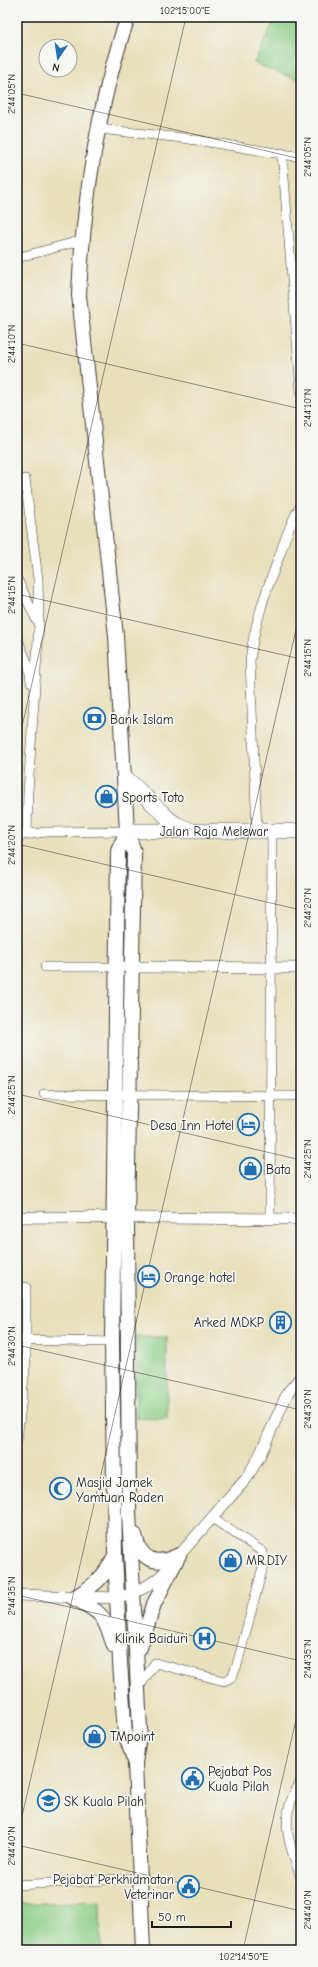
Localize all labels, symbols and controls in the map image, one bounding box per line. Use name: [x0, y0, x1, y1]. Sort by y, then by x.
text: 102°15'00"E: [160, 5, 210, 17]
north arrow: [38, 38, 78, 78]
text: N: [51, 60, 61, 74]
text: 2°44'05"N: [6, 74, 18, 114]
text: 2°44'05"N: [302, 137, 314, 177]
text: 2°44'10"N: [6, 325, 18, 363]
text: 2°44'10"N: [302, 389, 314, 427]
text: 2°44'15"N: [6, 576, 18, 614]
text: 2°44'15"N: [302, 639, 314, 677]
bank icon: Bank Islam: [81, 706, 107, 732]
place label: Bank Islam: [110, 712, 173, 727]
shop icon: Sports Toto: [94, 784, 120, 810]
place label: Sports Toto: [122, 790, 184, 805]
street label: Jalan Raja Melewar: [160, 824, 269, 839]
text: 2°44'20"N: [6, 825, 18, 865]
text: 2°44'20"N: [302, 888, 314, 928]
text: 2°44'25"N: [6, 1075, 18, 1115]
hotel icon: Desa Inn Hotel: [236, 1112, 262, 1138]
place label: Desa Inn Hotel: [150, 1118, 234, 1133]
text: 2°44'25"N: [302, 1139, 314, 1179]
shop icon: Bata: [237, 1156, 263, 1182]
place label: Bata: [266, 1162, 291, 1177]
hotel icon: Orange hotel: [135, 1264, 161, 1290]
place label: Orange hotel: [164, 1270, 235, 1285]
building icon: Arked MDKP: [267, 1309, 293, 1335]
place label: Arked MDKP: [194, 1315, 264, 1330]
text: 2°44'30"N: [6, 1326, 18, 1366]
text: 2°44'30"N: [302, 1389, 314, 1429]
place label: Masjid Jamek Yamtuan Raden: [76, 1475, 164, 1505]
mosque icon: Masjid Jamek Yamtuan Raden: [47, 1476, 73, 1502]
shop icon: MR.DIY: [218, 1547, 244, 1573]
place label: MR.DIY: [246, 1553, 288, 1568]
text: 2°44'35"N: [6, 1576, 18, 1616]
hospital icon: Klinik Baiduri: [191, 1625, 217, 1651]
place label: Klinik Baiduri: [115, 1631, 188, 1646]
text: 2°44'35"N: [302, 1639, 314, 1679]
shop icon: TMpoint: [81, 1723, 107, 1749]
place label: TMpoint: [110, 1729, 156, 1744]
place label: Pejabat Pos Kuala Pilah: [208, 1764, 272, 1794]
public building icon: Pejabat Pos Kuala Pilah: [180, 1765, 206, 1791]
school or university icon: SK Kuala Pilah: [36, 1788, 62, 1814]
place label: SK Kuala Pilah: [64, 1794, 144, 1809]
text: 2°44'40"N: [6, 1826, 18, 1866]
place label: Pejabat Perkhidmatan Veterinar: [53, 1872, 175, 1902]
public building icon: Pejabat Perkhidmatan Veterinar: [176, 1873, 202, 1899]
text: 2°44'40"N: [302, 1890, 314, 1930]
scale bar: [152, 1903, 231, 1929]
text: 50 m: [158, 1910, 186, 1924]
text: 102°14'50"E: [220, 1951, 268, 1963]

